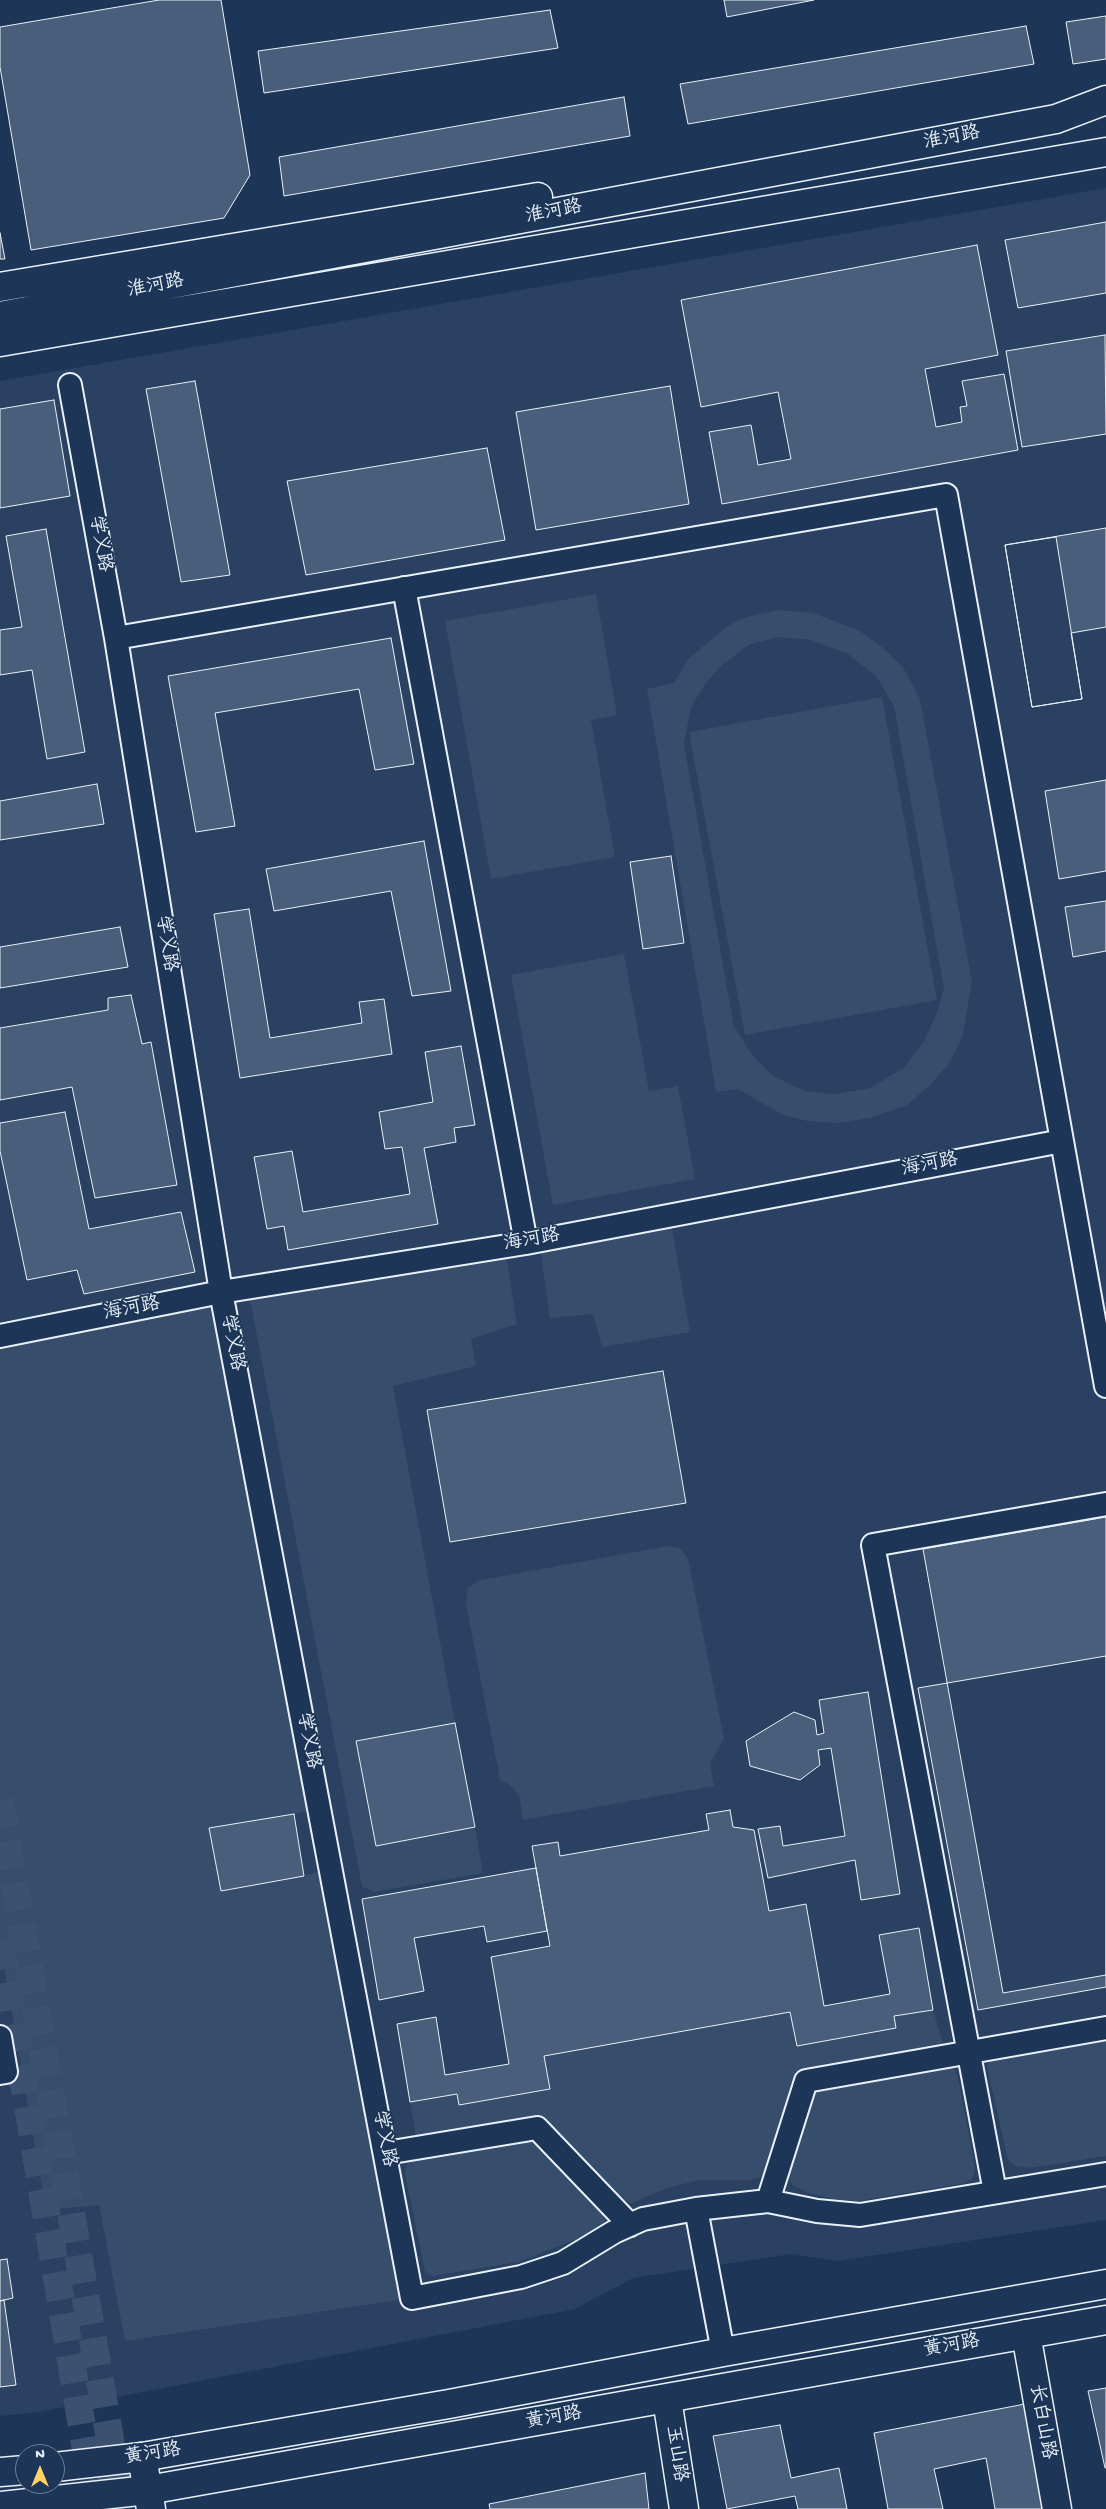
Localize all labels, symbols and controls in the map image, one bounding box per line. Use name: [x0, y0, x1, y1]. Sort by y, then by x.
street label: 淮河路: [922, 122, 982, 156]
street label: 淮河路: [524, 196, 584, 230]
street label: 淮河路: [126, 270, 186, 304]
street label: 学义路: [83, 514, 115, 574]
street label: 学义路: [149, 914, 181, 974]
street label: 海河路: [900, 1149, 960, 1183]
street label: 海河路: [502, 1225, 562, 1257]
street label: 海河路: [102, 1293, 162, 1327]
street label: 学义路: [214, 1313, 248, 1373]
street label: 学义路: [290, 1711, 324, 1771]
street label: 学义路: [366, 2109, 400, 2169]
street label: 黄河路: [922, 2331, 982, 2363]
street label: 长白山路: [1023, 2383, 1059, 2461]
street label: 黄河路: [524, 2403, 584, 2435]
street label: 玉山路: [659, 2424, 691, 2484]
street label: 黄河路: [123, 2439, 183, 2471]
north arrow: [15, 2444, 65, 2494]
text: N: [35, 2446, 45, 2463]

